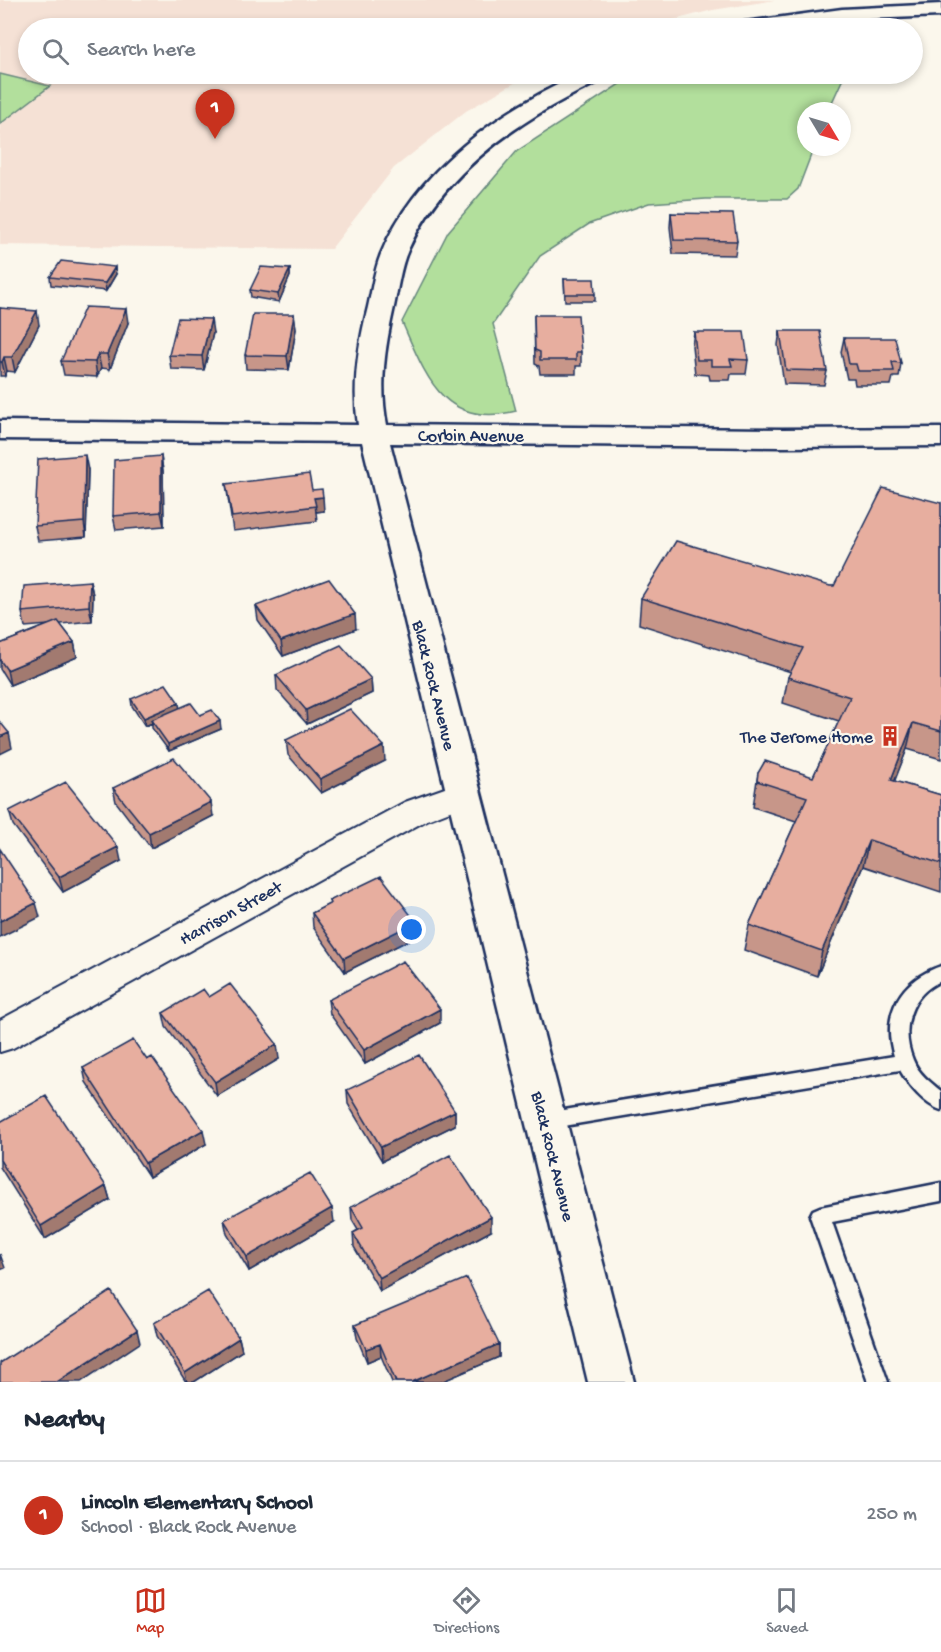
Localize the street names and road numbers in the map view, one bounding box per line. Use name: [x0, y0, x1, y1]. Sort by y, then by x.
street label: Corbin Avenue: [418, 427, 525, 448]
street label: Black Rock Avenue: [406, 618, 459, 753]
street label: Harrison Street: [176, 877, 287, 951]
street label: Black Rock Avenue: [525, 1089, 578, 1224]

